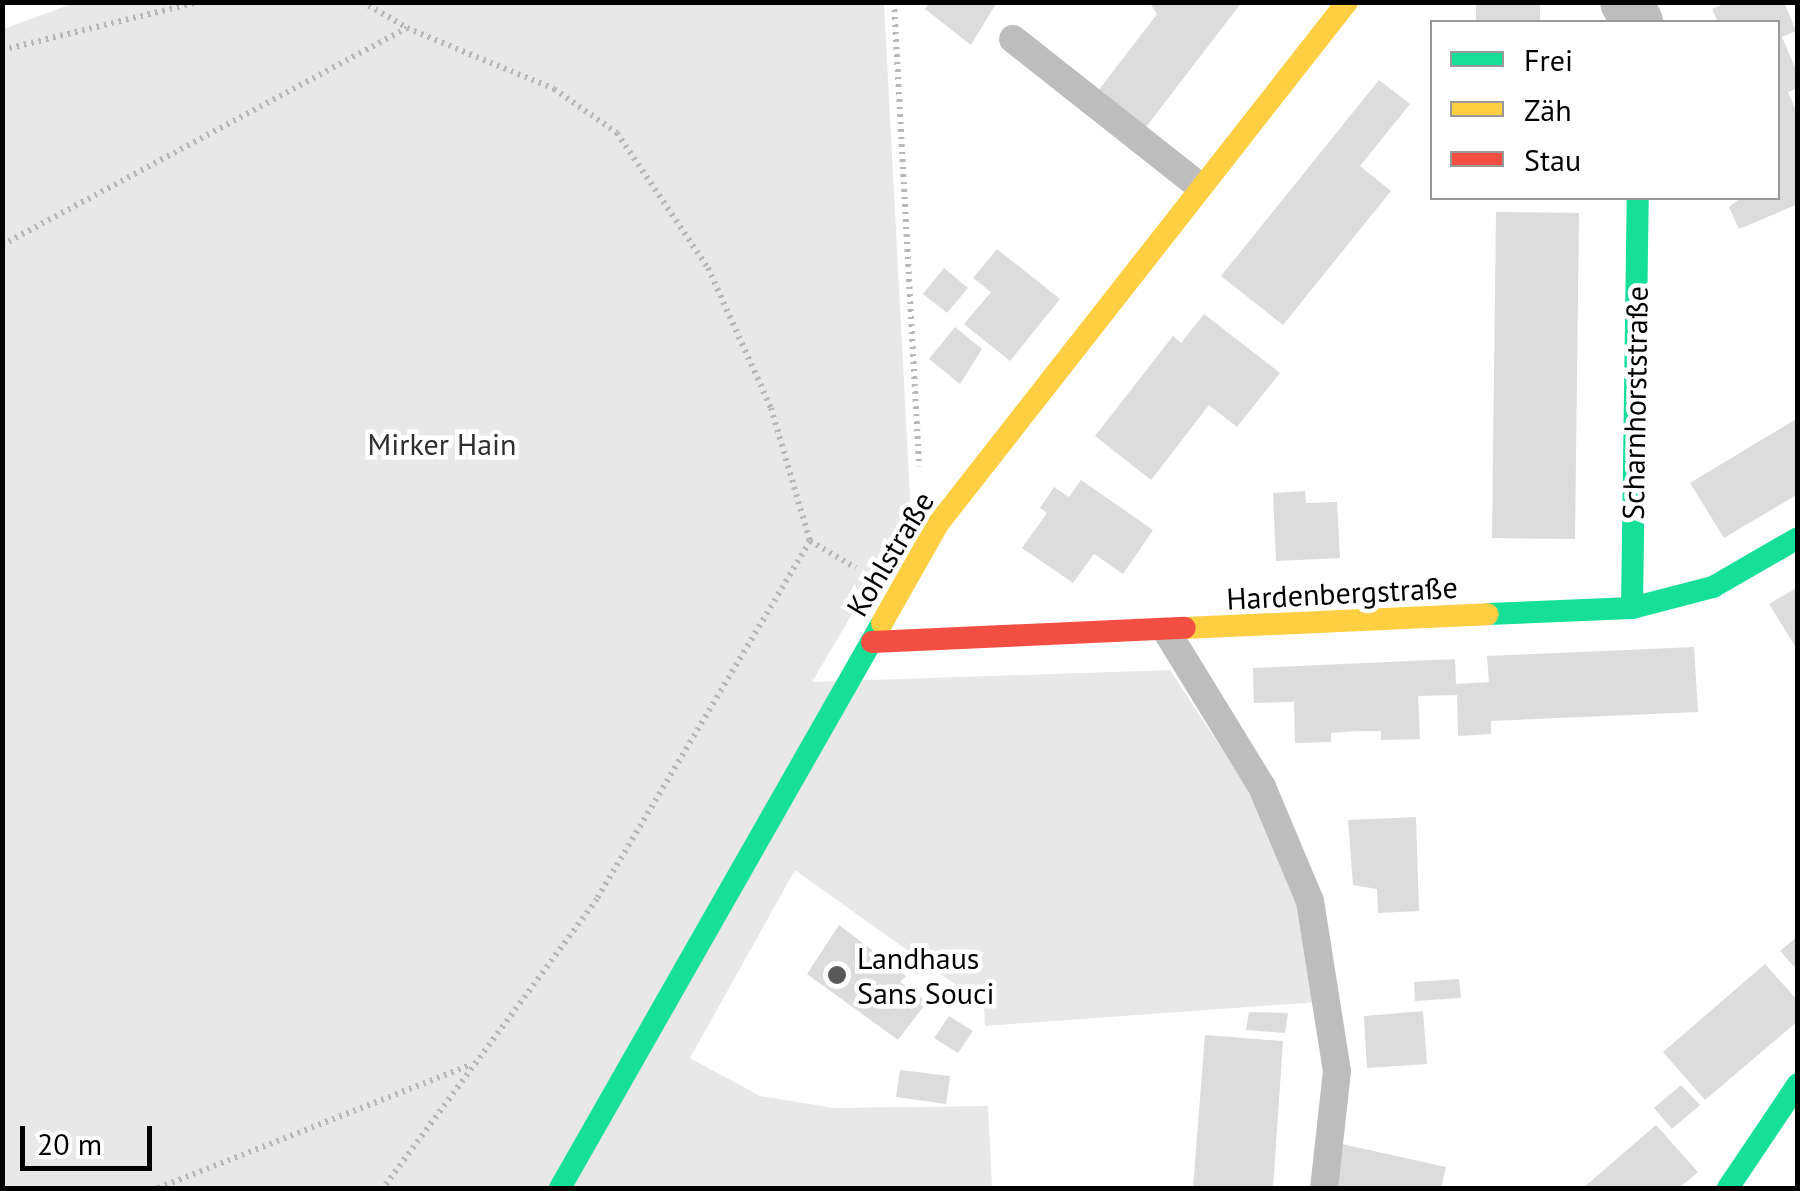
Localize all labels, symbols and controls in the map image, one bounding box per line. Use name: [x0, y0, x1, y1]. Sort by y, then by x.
legend: [1430, 20, 1780, 200]
text: Frei: [1524, 40, 1573, 79]
text: Zäh: [1524, 90, 1572, 129]
text: Stau: [1524, 140, 1581, 179]
street label: Scharnhorststraße: [1615, 286, 1655, 520]
park label: Mirker Hain: [368, 426, 516, 462]
street label: Kohlstraße: [839, 485, 941, 623]
street label: Hardenbergstraße: [1225, 569, 1459, 617]
place label: Landhaus Sans Souci: [857, 940, 995, 1010]
marker: Landhaus Sans Souci: [826, 964, 848, 986]
scale bar: [25, 1106, 158, 1168]
text: 20 m: [37, 1124, 102, 1163]

